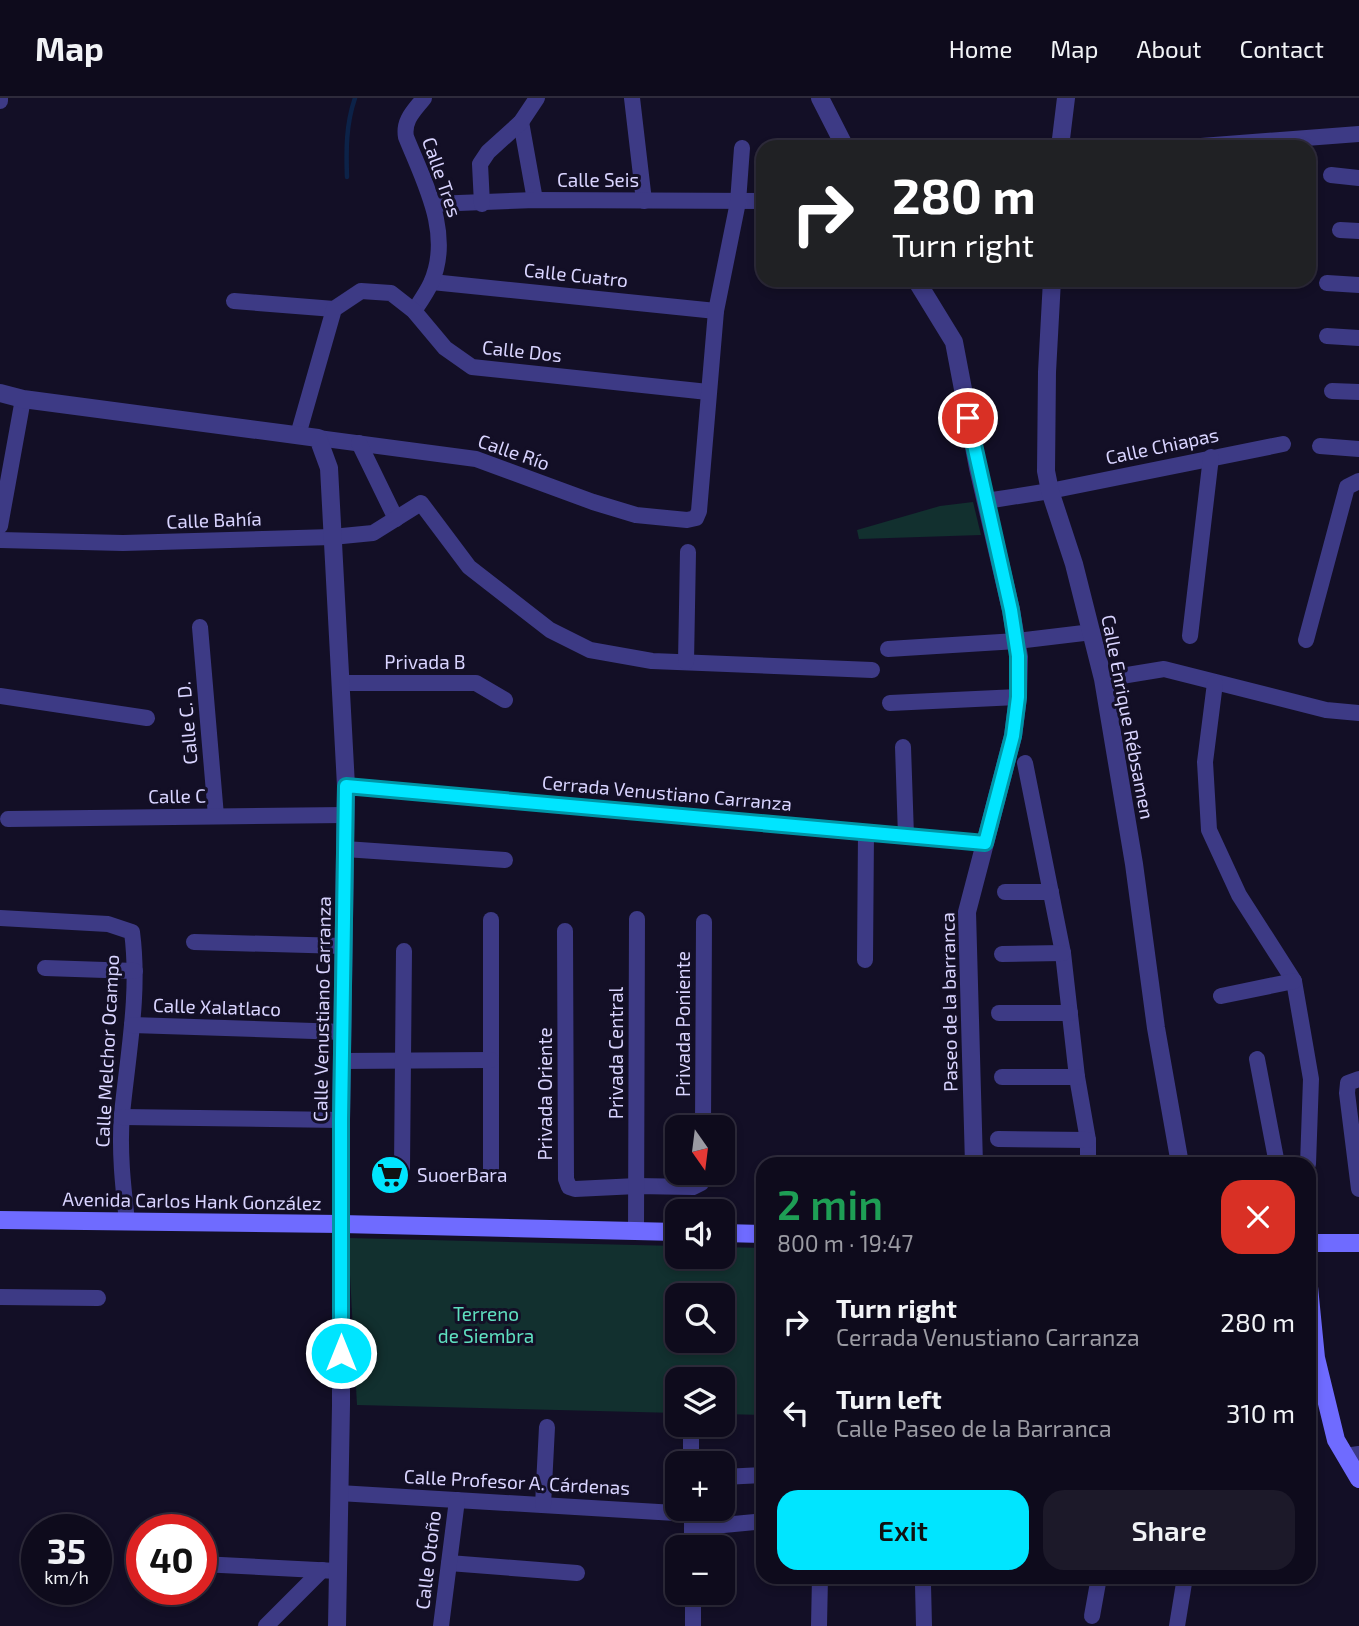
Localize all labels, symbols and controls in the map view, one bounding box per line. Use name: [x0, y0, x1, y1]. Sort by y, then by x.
text: Map: [35, 28, 104, 68]
text: Home: [949, 34, 1012, 63]
text: Map: [1050, 34, 1098, 63]
text: About: [1136, 34, 1202, 63]
text: Contact: [1240, 34, 1324, 63]
street label: Calle Tres: [418, 134, 467, 220]
text: 280 m: [892, 165, 1036, 224]
street label: Calle Seis: [557, 168, 639, 191]
icon: right: [777, 168, 868, 259]
text: Turn right: [892, 225, 1034, 263]
street label: Calle Cuatro: [523, 258, 629, 291]
street label: Calle Dos: [481, 335, 563, 366]
pin: [938, 388, 998, 448]
icon: arrive: [949, 399, 987, 437]
street label: Calle Chiapas: [1103, 422, 1221, 469]
street label: Calle Río: [475, 429, 553, 474]
street label: Calle Bahía: [166, 506, 262, 533]
street label: Calle Enrique Rébsamen: [1097, 613, 1160, 821]
street label: Privada B: [384, 650, 466, 673]
street label: Calle C. D.: [171, 681, 202, 766]
street label: Cerrada Venustiano Carranza: [541, 770, 793, 815]
street label: Calle C: [148, 783, 206, 808]
street label: Calle Venustiano Carranza: [308, 896, 335, 1122]
street label: Paseo de la barranca: [935, 912, 962, 1092]
street label: Privada Poniente: [671, 951, 694, 1097]
street label: Calle Melchor Ocampo: [90, 954, 123, 1148]
street label: Privada Central: [604, 986, 627, 1119]
street label: Calle Xalatlaco: [153, 993, 282, 1020]
street label: Privada Oriente: [533, 1027, 556, 1161]
north arrow: [665, 1115, 735, 1185]
map controls: [665, 1115, 735, 1605]
supermarket icon: SuoerBara: [369, 1154, 411, 1196]
place label: SuoerBara: [417, 1163, 507, 1186]
text: 2 min: [777, 1178, 883, 1228]
button: close: [1221, 1180, 1295, 1254]
street label: Avenida Carlos Hank González: [62, 1187, 322, 1214]
button: sound: [665, 1199, 735, 1269]
text: 800 m · 19:47: [777, 1229, 913, 1257]
button: search: [665, 1283, 735, 1353]
text: Turn right: [836, 1292, 957, 1323]
park label: Terreno de Siembra: [438, 1302, 534, 1347]
icon: right: [777, 1303, 815, 1341]
text: 280 m: [1220, 1306, 1295, 1337]
position arrow: [304, 1316, 378, 1390]
text: Cerrada Venustiano Carranza: [836, 1323, 1140, 1351]
button: layers: [665, 1367, 735, 1437]
text: Turn left: [836, 1383, 942, 1414]
icon: left: [777, 1394, 815, 1432]
text: 310 m: [1226, 1397, 1295, 1428]
text: Calle Paseo de la Barranca: [836, 1414, 1112, 1442]
button: +: [665, 1451, 735, 1521]
street label: Calle Profesor A. Cárdenas: [403, 1464, 631, 1499]
button: Exit: [777, 1490, 1029, 1570]
button: Share: [1043, 1490, 1295, 1570]
street label: Calle Otoño: [410, 1509, 445, 1611]
speed limit sign: 40: [126, 1514, 217, 1605]
text: 35: [47, 1529, 86, 1571]
button: −: [665, 1535, 735, 1605]
text: km/h: [44, 1566, 89, 1588]

